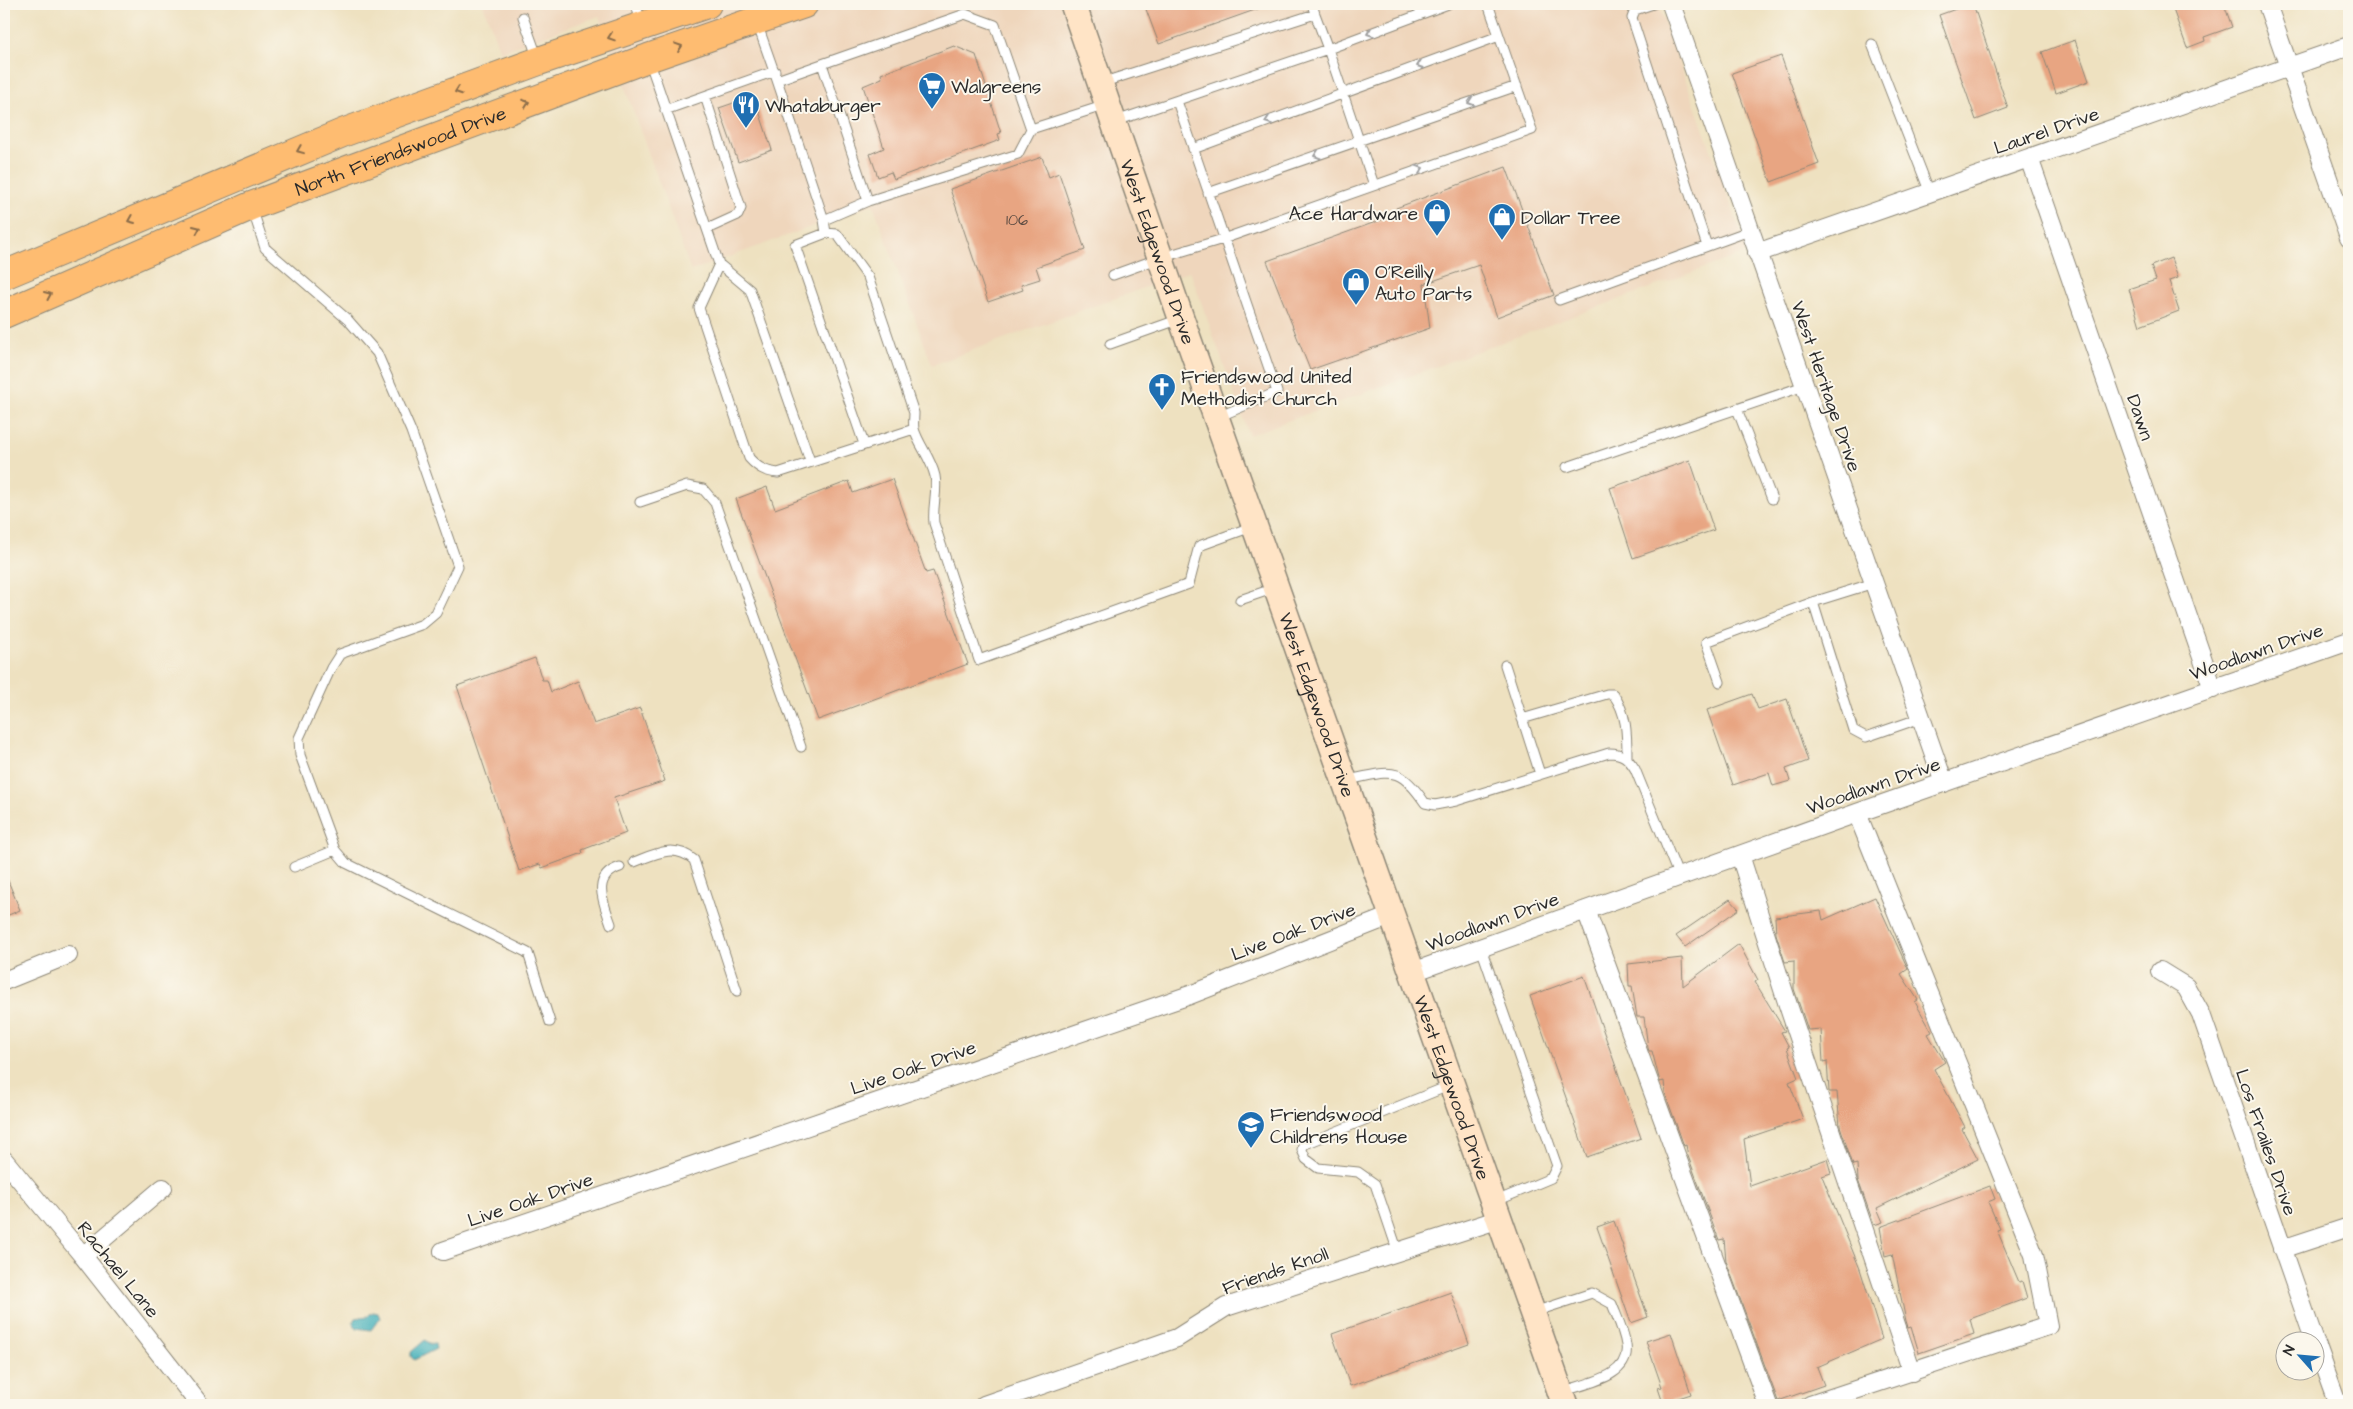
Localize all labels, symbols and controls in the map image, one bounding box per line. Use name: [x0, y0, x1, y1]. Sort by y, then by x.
one-way arrow: [1366, 27, 1375, 37]
one-way arrow: [607, 31, 616, 41]
one-way arrow: [674, 43, 683, 53]
one-way arrow: [1417, 59, 1425, 69]
supermarket icon: Walgreens: [917, 71, 947, 110]
place label: Walgreens: [951, 74, 1041, 102]
one-way arrow: [454, 85, 462, 95]
restaurant icon: Whataburger: [731, 90, 761, 129]
place label: Whataburger: [765, 93, 881, 121]
one-way arrow: [1467, 96, 1475, 106]
one-way arrow: [521, 99, 530, 109]
street label: North Friendswood Drive: [292, 100, 510, 203]
street label: Laurel Drive: [1990, 101, 2103, 162]
one-way arrow: [1264, 115, 1273, 125]
one-way arrow: [296, 144, 305, 155]
one-way arrow: [1313, 149, 1322, 159]
street label: West Edgewood Drive: [1112, 156, 1201, 348]
one-way arrow: [1415, 165, 1424, 175]
shop icon: Ace Hardware: [1422, 198, 1452, 237]
place label: Ace Hardware: [1289, 201, 1418, 228]
shop icon: Dollar Tree: [1487, 202, 1517, 241]
place label: Dollar Tree: [1521, 205, 1621, 232]
house number: 106: [1006, 209, 1028, 231]
one-way arrow: [127, 214, 136, 225]
one-way arrow: [192, 225, 201, 236]
place label: O'Reilly Auto Parts: [1375, 259, 1472, 308]
shop icon: O'Reilly Auto Parts: [1341, 267, 1371, 306]
one-way arrow: [43, 290, 52, 301]
street label: West Heritage Drive: [1783, 297, 1867, 476]
place label: Friendswood United Methodist Church: [1181, 364, 1352, 413]
church icon: Friendswood United Methodist Church: [1147, 372, 1177, 411]
street label: Dawn: [2119, 391, 2160, 444]
street label: West Edgewood Drive: [1271, 609, 1361, 801]
street label: Woodlawn Drive: [2186, 617, 2327, 688]
street label: Woodlawn Drive: [1803, 751, 1944, 822]
street label: Woodlawn Drive: [1422, 886, 1563, 959]
street label: Live Oak Drive: [1227, 896, 1360, 969]
street label: West Edgewood Drive: [1406, 992, 1496, 1184]
street label: Live Oak Drive: [847, 1034, 980, 1103]
street label: Los Frailes Drive: [2228, 1066, 2303, 1219]
place label: Friendswood Childrens House: [1270, 1102, 1408, 1151]
school or university icon: Friendswood Childrens House: [1236, 1110, 1266, 1149]
street label: Live Oak Drive: [464, 1166, 597, 1235]
street label: Rachael Lane: [70, 1216, 165, 1324]
street label: Friends Knoll: [1219, 1241, 1332, 1302]
north arrow: [2276, 1332, 2326, 1382]
text: N: [2278, 1342, 2300, 1359]

